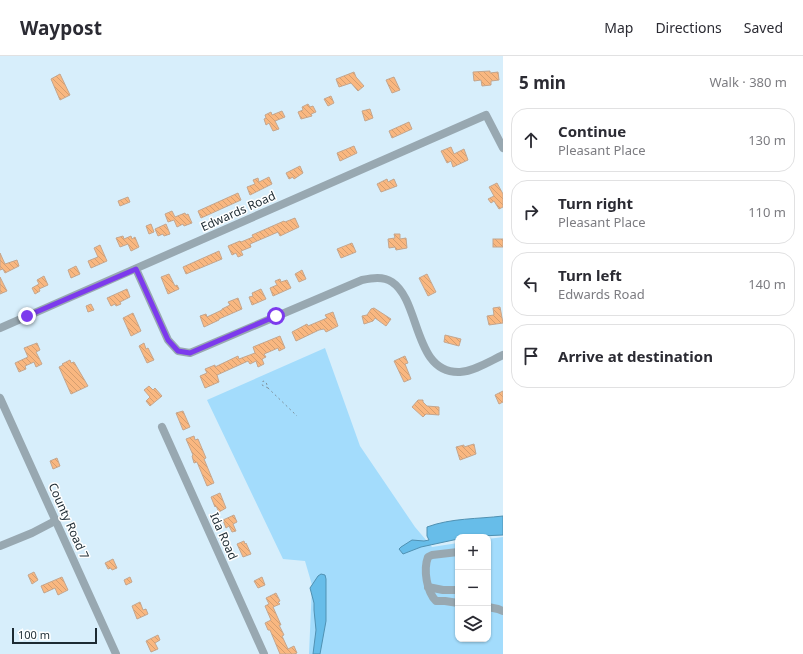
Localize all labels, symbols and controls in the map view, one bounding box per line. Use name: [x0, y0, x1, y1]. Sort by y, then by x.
text: Waypost: [20, 15, 102, 41]
text: Map: [604, 18, 633, 37]
text: Directions: [655, 18, 722, 37]
text: Saved: [744, 18, 783, 37]
text: 5 min: [519, 71, 566, 94]
text: Walk · 380 m: [709, 73, 787, 91]
text: Continue: [558, 121, 626, 141]
icon: ahead: [520, 129, 542, 151]
text: 130 m: [748, 131, 786, 149]
text: Pleasant Place: [558, 141, 646, 159]
street label: Edwards Road: [198, 187, 278, 235]
text: Turn right: [558, 193, 633, 213]
icon: right: [520, 201, 542, 223]
text: 110 m: [748, 203, 786, 221]
text: Pleasant Place: [558, 213, 646, 231]
text: Turn left: [558, 265, 622, 285]
icon: left: [520, 273, 542, 295]
text: 140 m: [748, 275, 786, 293]
text: Edwards Road: [558, 285, 645, 303]
route end: [18, 307, 36, 325]
route start: [267, 307, 285, 325]
icon: arrive: [520, 345, 542, 367]
text: Arrive at destination: [558, 346, 713, 366]
street label: County Road 7: [45, 480, 94, 562]
street label: Ida Road: [206, 510, 242, 562]
map controls: [455, 534, 491, 642]
button: +: [455, 534, 491, 570]
button: −: [455, 570, 491, 606]
button: layers: [455, 606, 491, 642]
scale bar: [12, 626, 97, 645]
text: 100 m: [18, 627, 50, 642]

